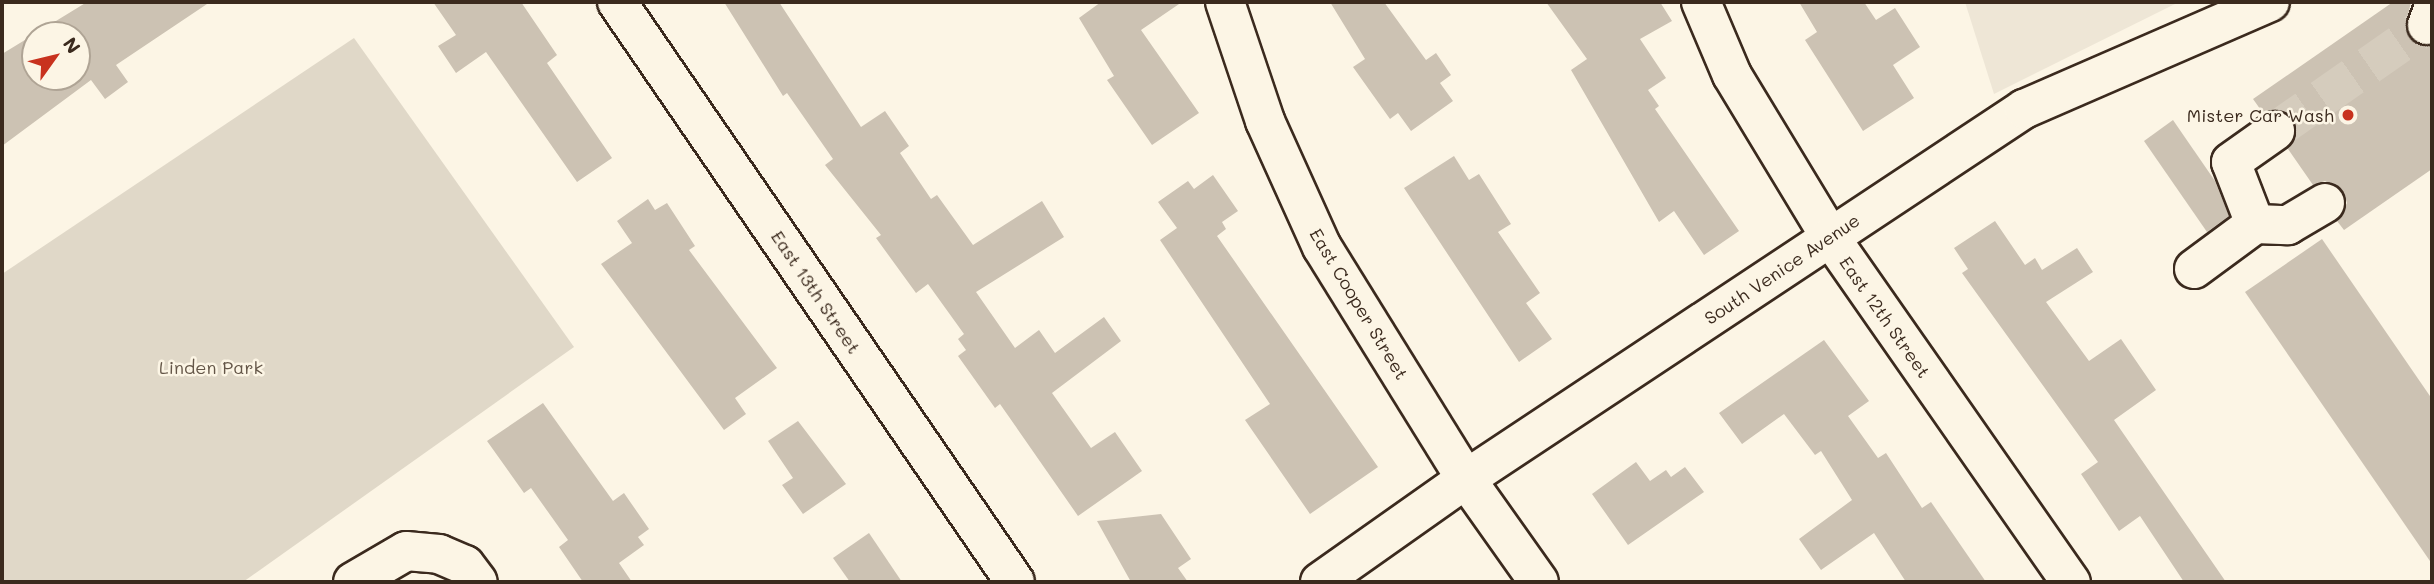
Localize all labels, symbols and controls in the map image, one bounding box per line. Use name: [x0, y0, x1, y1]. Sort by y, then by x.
north arrow: [21, 21, 91, 91]
text: N: [58, 32, 87, 58]
place label: Mister Car Wash: [2187, 104, 2334, 126]
marker: Mister Car Wash: [2340, 107, 2356, 123]
street label: South Venice Avenue: [1700, 209, 1864, 329]
street label: East Cooper Street: [1305, 225, 1413, 383]
street label: East 13th Street: [767, 226, 865, 358]
street label: East 12th Street: [1835, 252, 1935, 382]
park label: Linden Park: [159, 356, 263, 378]

